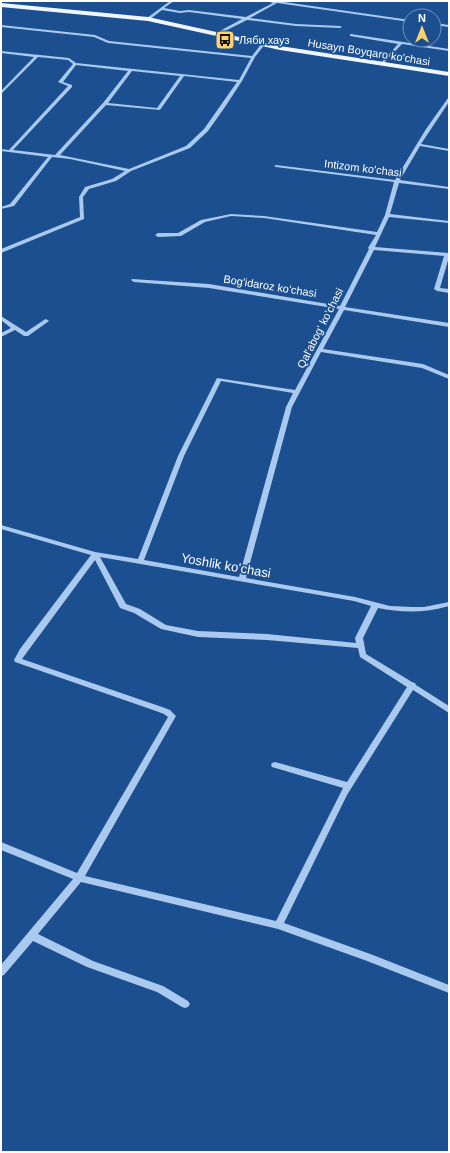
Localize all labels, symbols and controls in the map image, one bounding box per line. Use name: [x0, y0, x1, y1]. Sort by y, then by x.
north arrow: [402, 8, 442, 48]
text: N: [418, 12, 426, 24]
bus stop icon: Ляби хауз: [214, 29, 236, 51]
place label: Ляби хауз: [239, 34, 290, 46]
street label: Husayn Boyqaro ko'chasi: [307, 36, 431, 68]
street label: Intizom ko'chasi: [324, 157, 402, 179]
street label: Bog'idaroz ko'chasi: [223, 273, 317, 299]
street label: Qal'abog' ko'chasi: [295, 286, 345, 370]
street label: Yoshlik ko'chasi: [180, 550, 272, 581]

